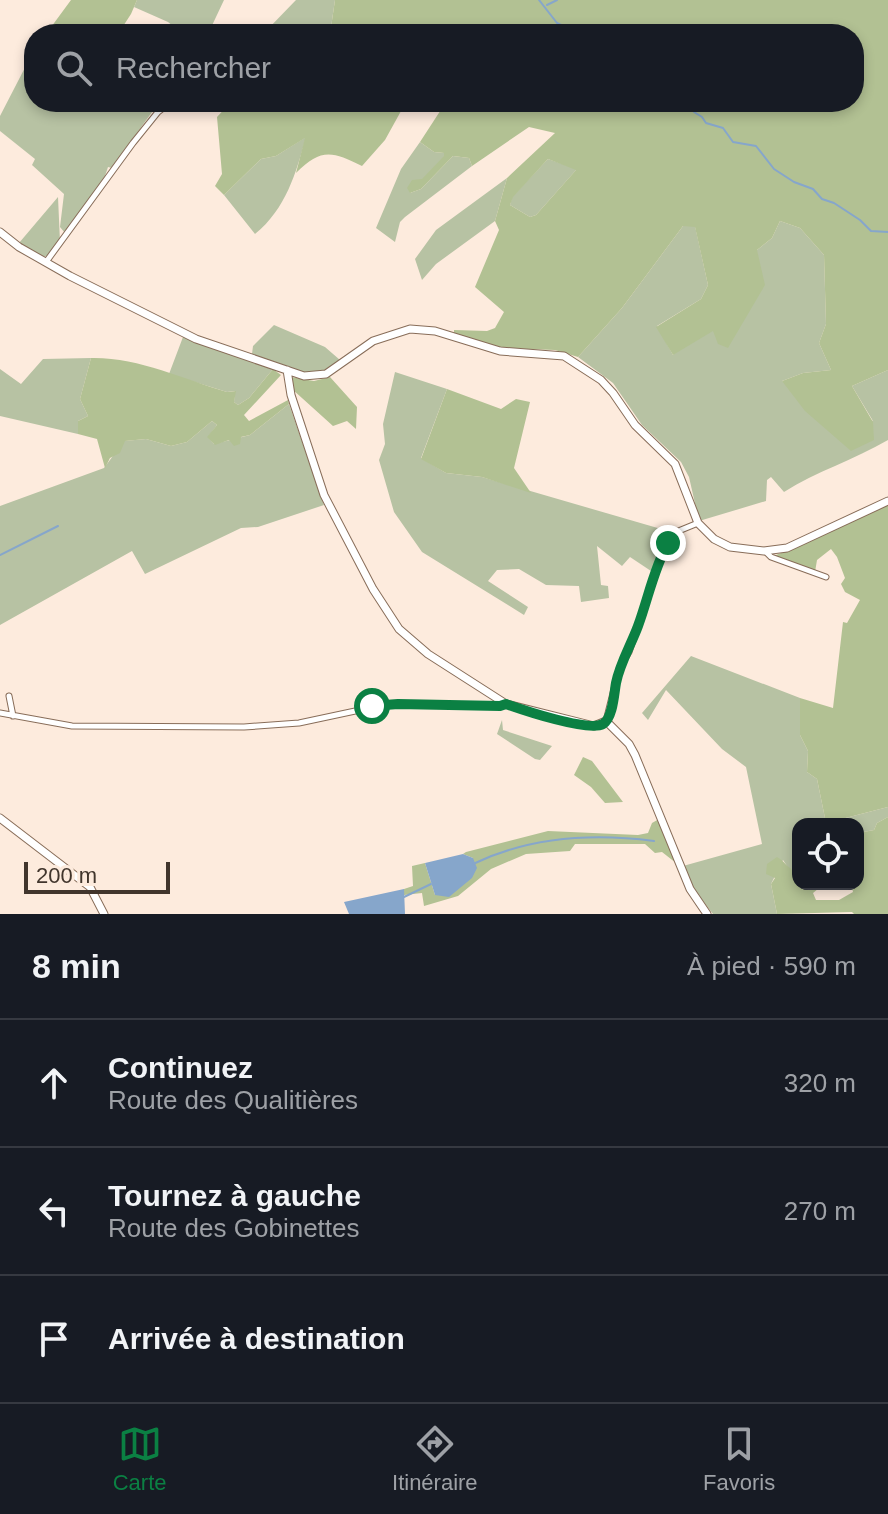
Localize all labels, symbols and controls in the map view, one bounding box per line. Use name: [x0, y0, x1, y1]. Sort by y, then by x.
search box: [24, 24, 864, 112]
icon: search: [52, 46, 96, 90]
text: Rechercher: [116, 51, 271, 84]
route end: [650, 525, 686, 561]
route start: [354, 688, 390, 724]
map controls: [792, 818, 864, 890]
button: locate: [792, 818, 864, 890]
scale bar: [24, 858, 170, 894]
text: 200 m: [36, 863, 97, 888]
text: 8 min: [32, 947, 121, 985]
text: À pied · 590 m: [687, 951, 856, 981]
text: Continuez: [108, 1051, 253, 1084]
icon: ahead: [32, 1061, 76, 1105]
text: 320 m: [784, 1068, 856, 1098]
text: Route des Qualitières: [108, 1085, 358, 1115]
text: Tournez à gauche: [108, 1179, 361, 1212]
icon: left: [32, 1189, 76, 1233]
text: 270 m: [784, 1196, 856, 1226]
text: Route des Gobinettes: [108, 1213, 360, 1243]
icon: arrive: [32, 1317, 76, 1361]
text: Arrivée à destination: [108, 1322, 405, 1355]
tab: Carte: [113, 1422, 167, 1496]
tab: Itinéraire: [392, 1422, 478, 1496]
tab: Favoris: [703, 1422, 775, 1496]

